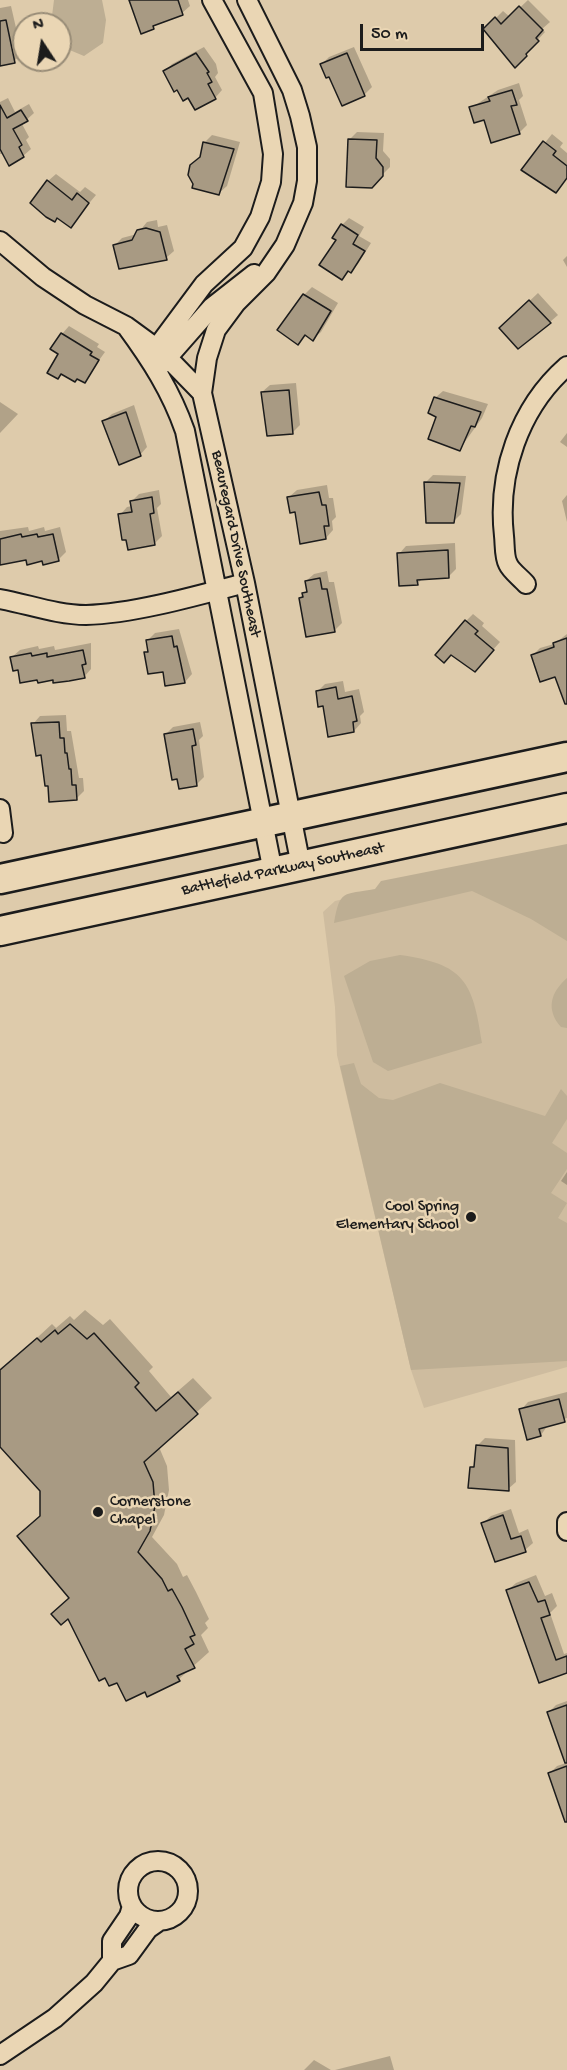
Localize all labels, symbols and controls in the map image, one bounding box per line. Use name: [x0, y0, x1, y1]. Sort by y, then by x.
north arrow: [12, 12, 72, 72]
scale bar: [363, 12, 488, 50]
text: N: [31, 15, 46, 36]
text: 50 m: [371, 24, 408, 45]
street label: Beauregard Drive Southeast: [206, 449, 264, 639]
street label: Battlefield Parkway Southeast: [180, 839, 386, 901]
place label: Cool Spring Elementary School: [336, 1198, 459, 1236]
marker: Cool Spring Elementary School: [464, 1210, 478, 1224]
place label: Cornerstone Chapel: [110, 1493, 191, 1531]
marker: Cornerstone Chapel: [91, 1505, 105, 1519]

